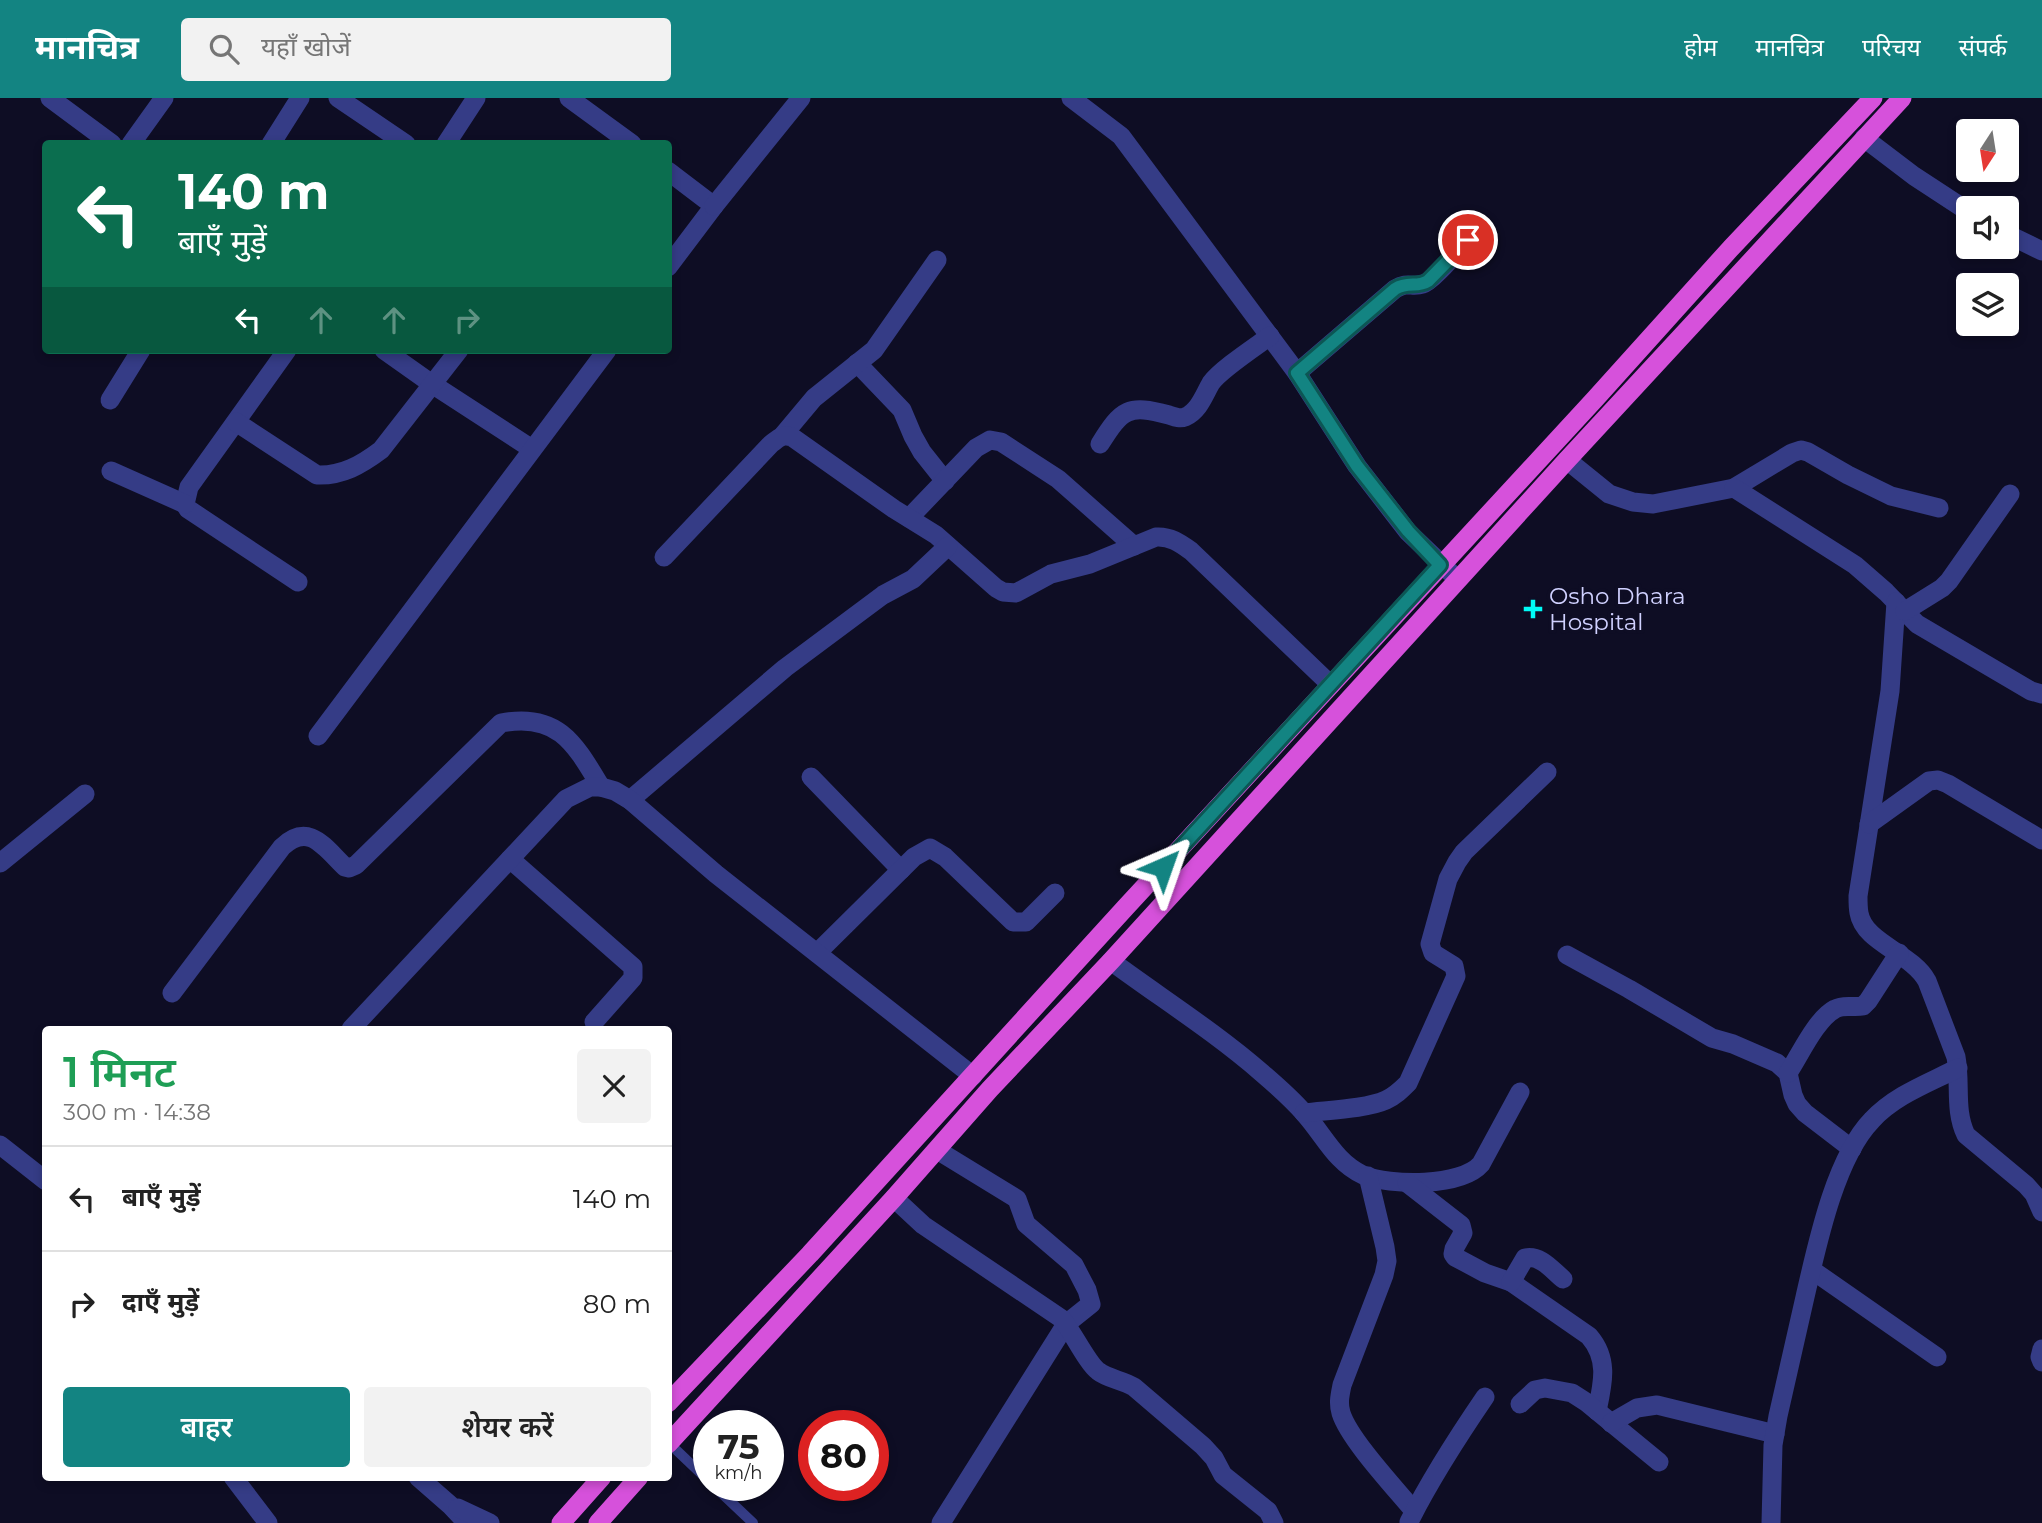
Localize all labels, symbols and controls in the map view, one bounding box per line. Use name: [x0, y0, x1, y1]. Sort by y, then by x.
search box: [181, 18, 671, 81]
text: मानचित्र: [35, 27, 139, 67]
icon: search: [205, 30, 243, 68]
text: यहाँ खोजें: [261, 31, 351, 63]
text: होम: [1684, 33, 1717, 62]
text: मानचित्र: [1755, 33, 1824, 62]
text: परिचय: [1862, 33, 1921, 62]
text: संपर्क: [1959, 33, 2007, 62]
north arrow: [1956, 119, 2020, 182]
map controls: [1956, 119, 2019, 336]
text: 140 m: [178, 162, 330, 221]
icon: left: [63, 168, 154, 259]
button: sound: [1956, 196, 2019, 259]
pin: [1438, 210, 1498, 270]
icon: arrive: [1449, 221, 1487, 259]
text: बाएँ मुड़ें: [178, 222, 267, 261]
button: layers: [1956, 273, 2019, 336]
icon: left: [229, 301, 267, 339]
icon: ahead: [302, 301, 340, 339]
icon: ahead: [375, 301, 413, 339]
icon: right: [448, 301, 486, 339]
place label: Osho Dhara Hospital: [1549, 582, 1686, 636]
marker: Osho Dhara Hospital: [1523, 599, 1543, 619]
position arrow: [1126, 830, 1200, 904]
text: 1 मिनट: [63, 1046, 176, 1098]
button: close: [577, 1049, 651, 1123]
text: 300 m · 14:38: [63, 1098, 211, 1126]
icon: left: [63, 1180, 101, 1218]
text: बाएँ मुड़ें: [122, 1181, 201, 1213]
text: 140 m: [573, 1183, 651, 1215]
icon: right: [63, 1285, 101, 1323]
text: दाएँ मुड़ें: [122, 1286, 199, 1318]
text: 80 m: [583, 1288, 651, 1320]
button: बाहर: [63, 1387, 350, 1467]
button: शेयर करें: [364, 1387, 651, 1467]
speed limit sign: 80: [798, 1410, 889, 1501]
text: 75: [718, 1425, 759, 1468]
text: km/h: [714, 1462, 763, 1484]

